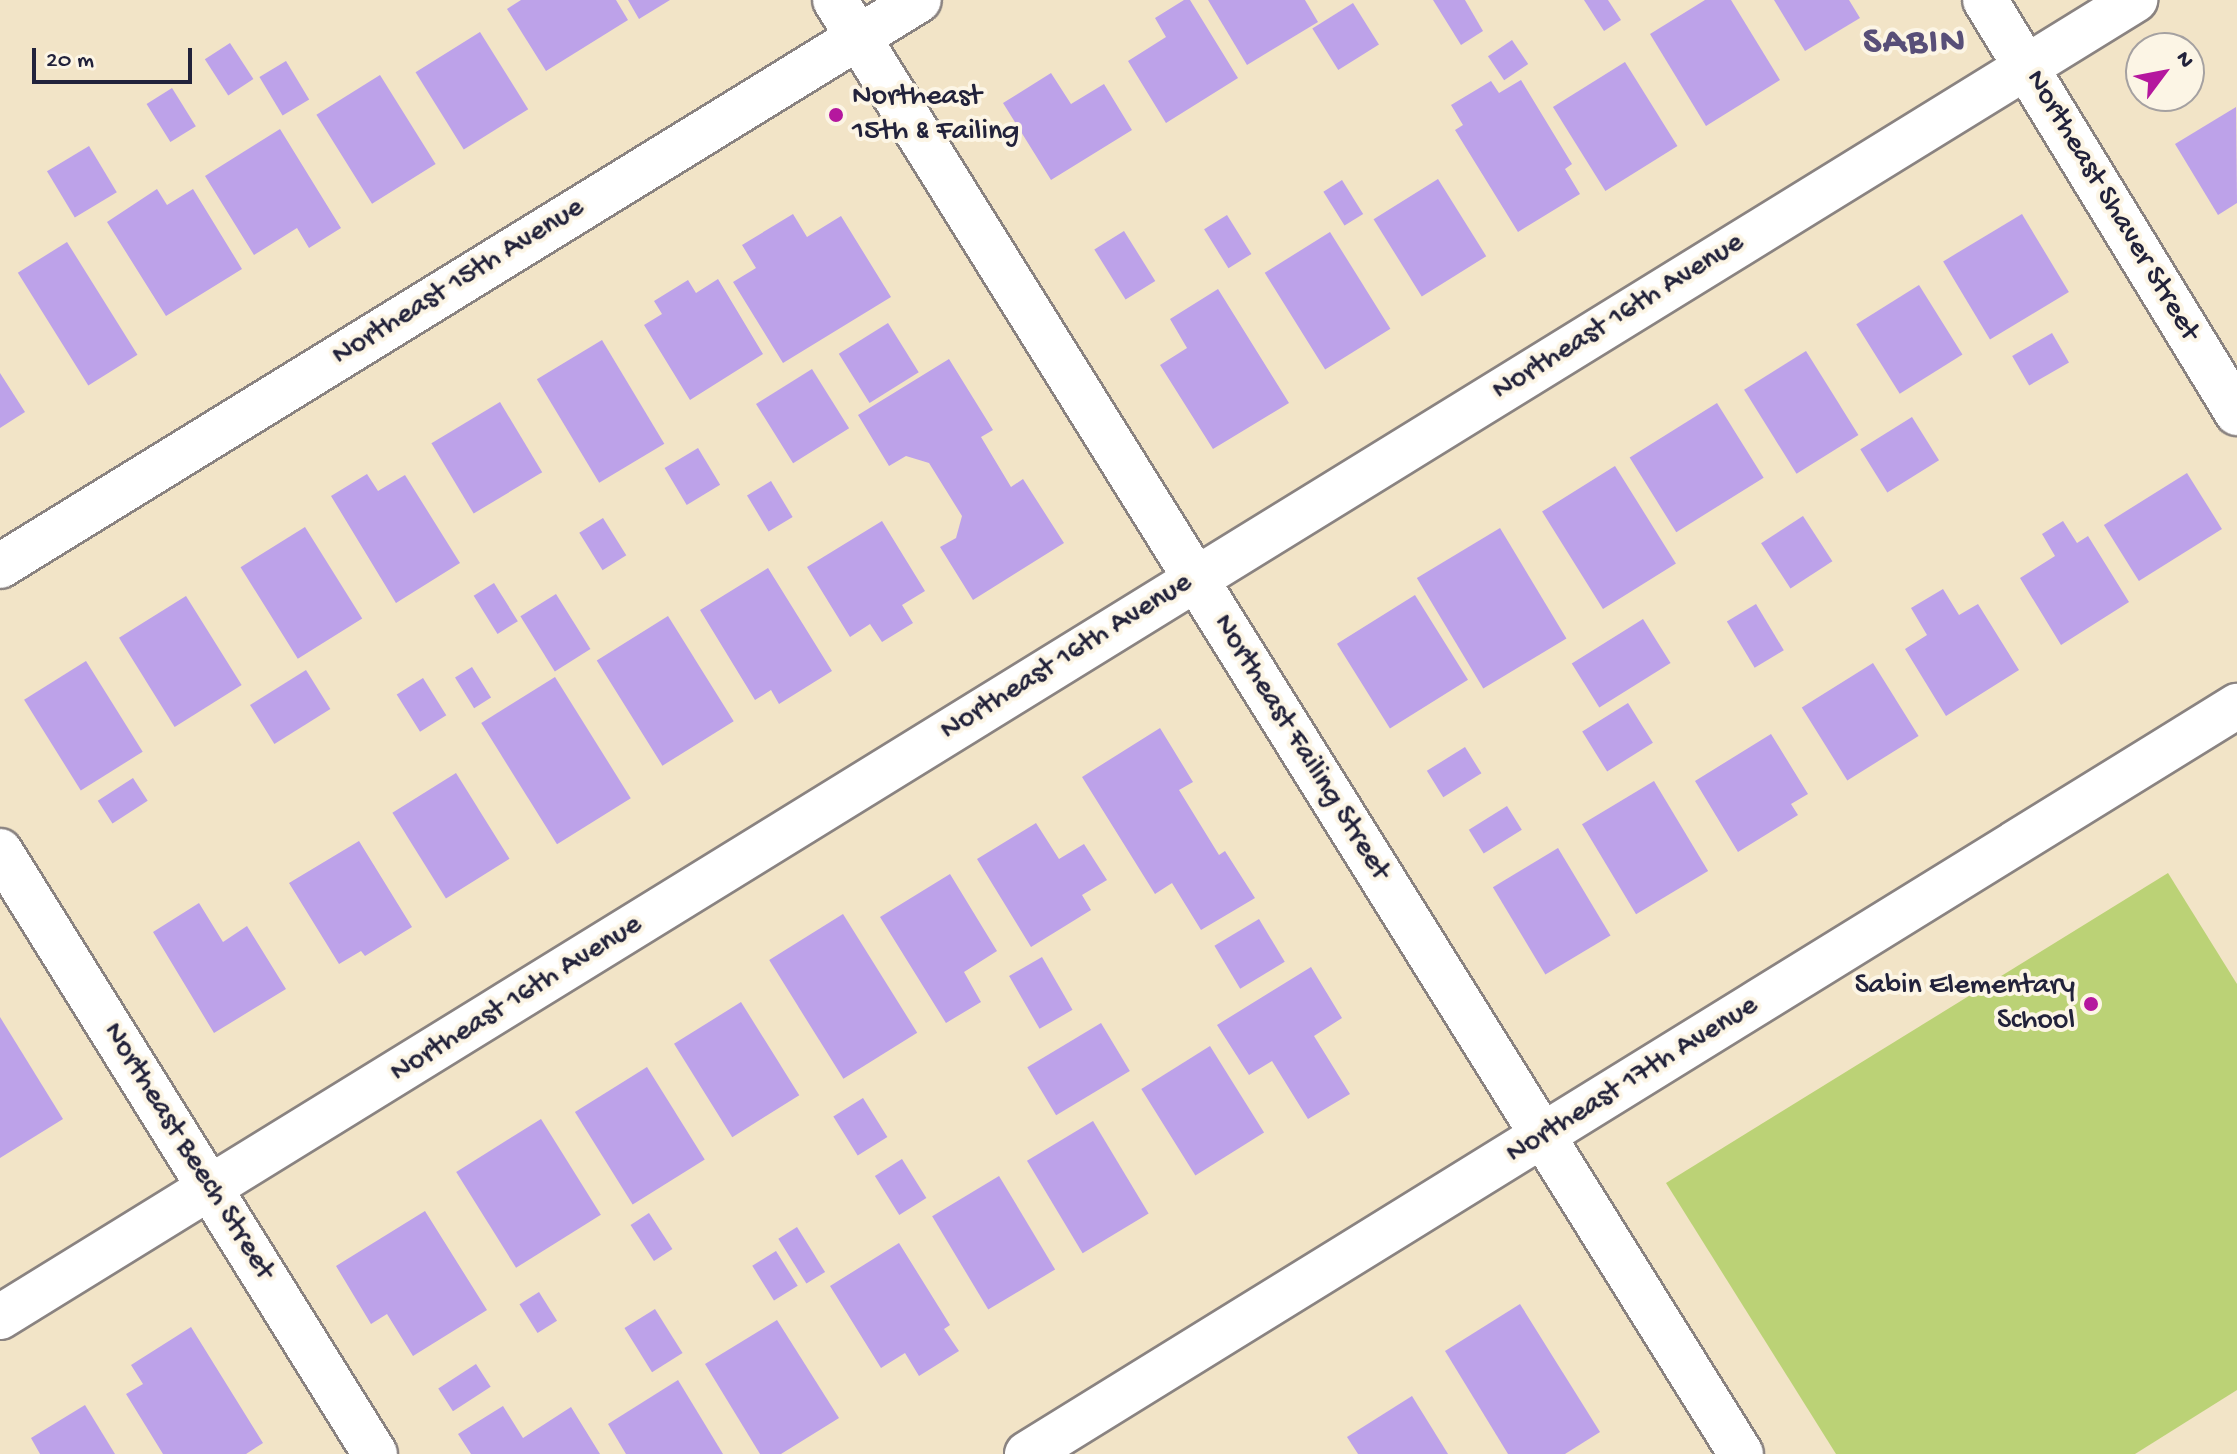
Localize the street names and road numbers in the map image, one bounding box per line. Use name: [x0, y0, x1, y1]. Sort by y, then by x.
street label: Northeast Shaver Street: [2016, 64, 2206, 348]
street label: Northeast 15th Avenue: [326, 191, 592, 375]
street label: Northeast 16th Avenue: [1487, 226, 1751, 410]
street label: Northeast 16th Avenue: [935, 566, 1199, 750]
street label: Northeast Failing Street: [1203, 608, 1397, 888]
street label: Northeast 16th Avenue: [385, 908, 649, 1092]
street label: Northeast 17th Avenue: [1500, 989, 1766, 1173]
street label: Northeast Beech Street: [93, 1017, 281, 1287]

